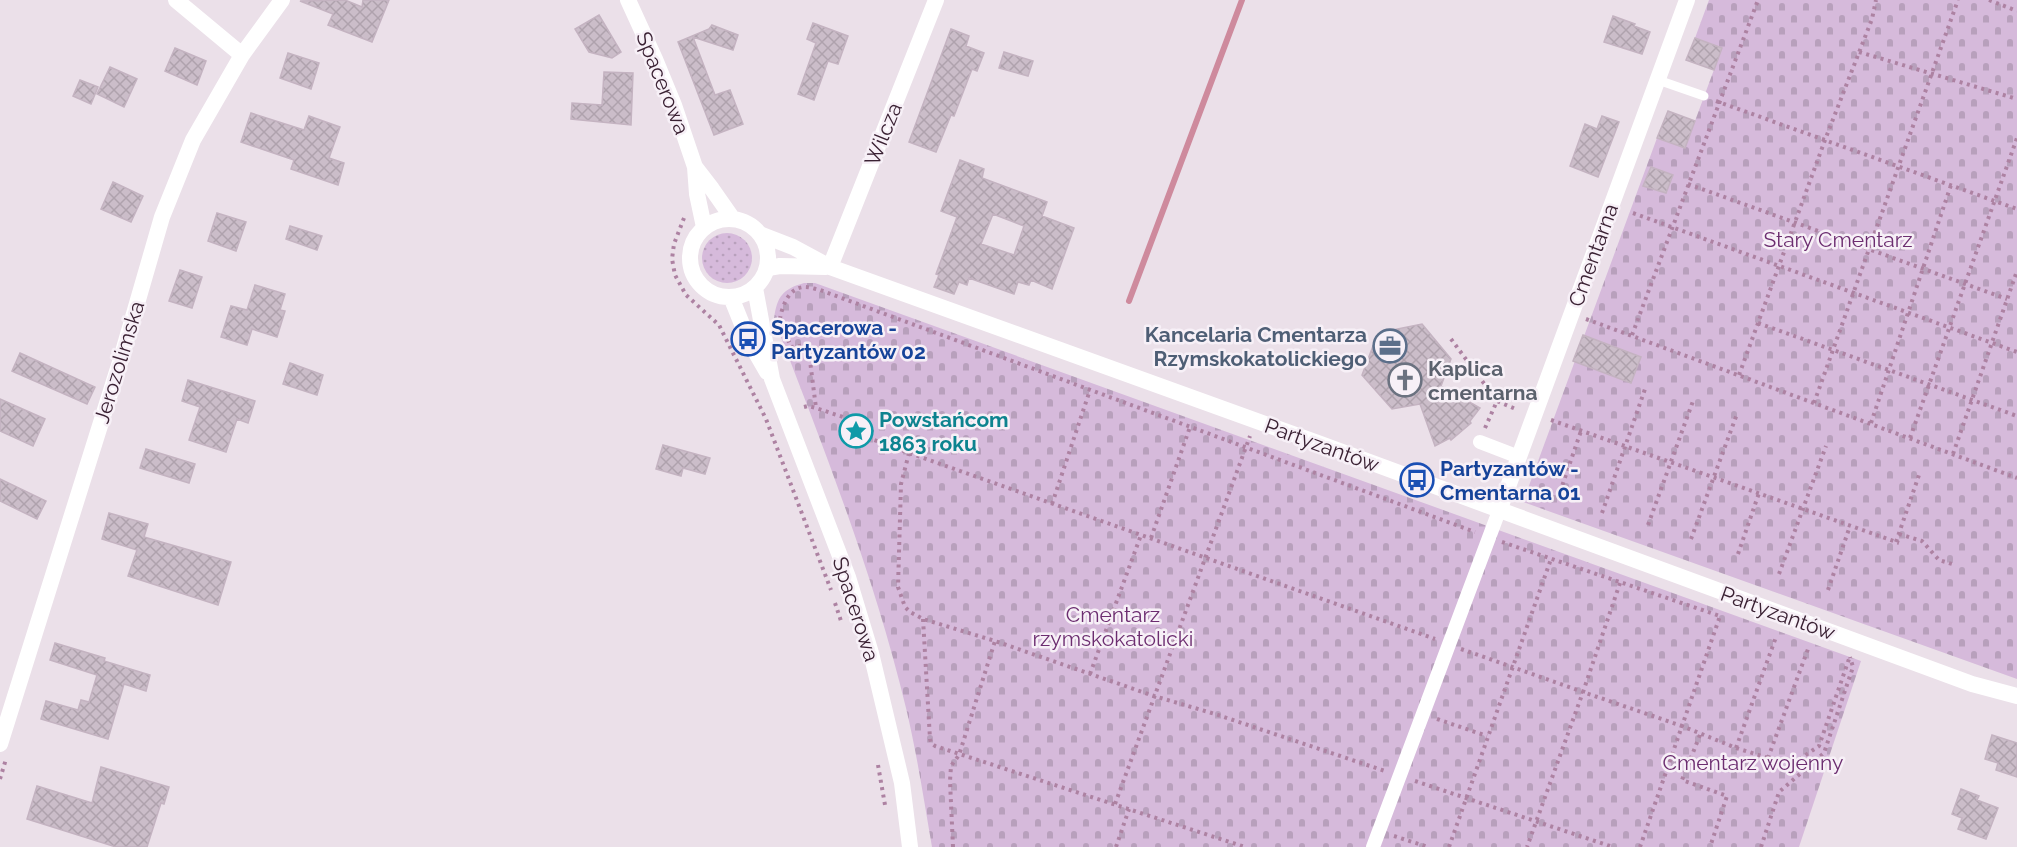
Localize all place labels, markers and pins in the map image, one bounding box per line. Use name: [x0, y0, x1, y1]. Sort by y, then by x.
place label: Spacerowa - Partyzantów 02: [771, 315, 926, 364]
bus stop icon: Spacerowa - Partyzantów 02: [730, 321, 766, 357]
place label: Kancelaria Cmentarza Rzymskokatolickiego: [1145, 322, 1367, 371]
office icon: Kancelaria Cmentarza Rzymskokatolickiego: [1372, 328, 1408, 364]
place label: Kaplica cmentarna: [1428, 356, 1538, 405]
church icon: Kaplica cmentarna: [1387, 362, 1423, 398]
place label: Powstańcom 1863 roku: [879, 407, 1009, 456]
place icon: Powstańcom 1863 roku: [838, 413, 874, 449]
place label: Partyzantów - Cmentarna 01: [1440, 456, 1580, 505]
bus stop icon: Partyzantów - Cmentarna 01: [1399, 462, 1435, 498]

